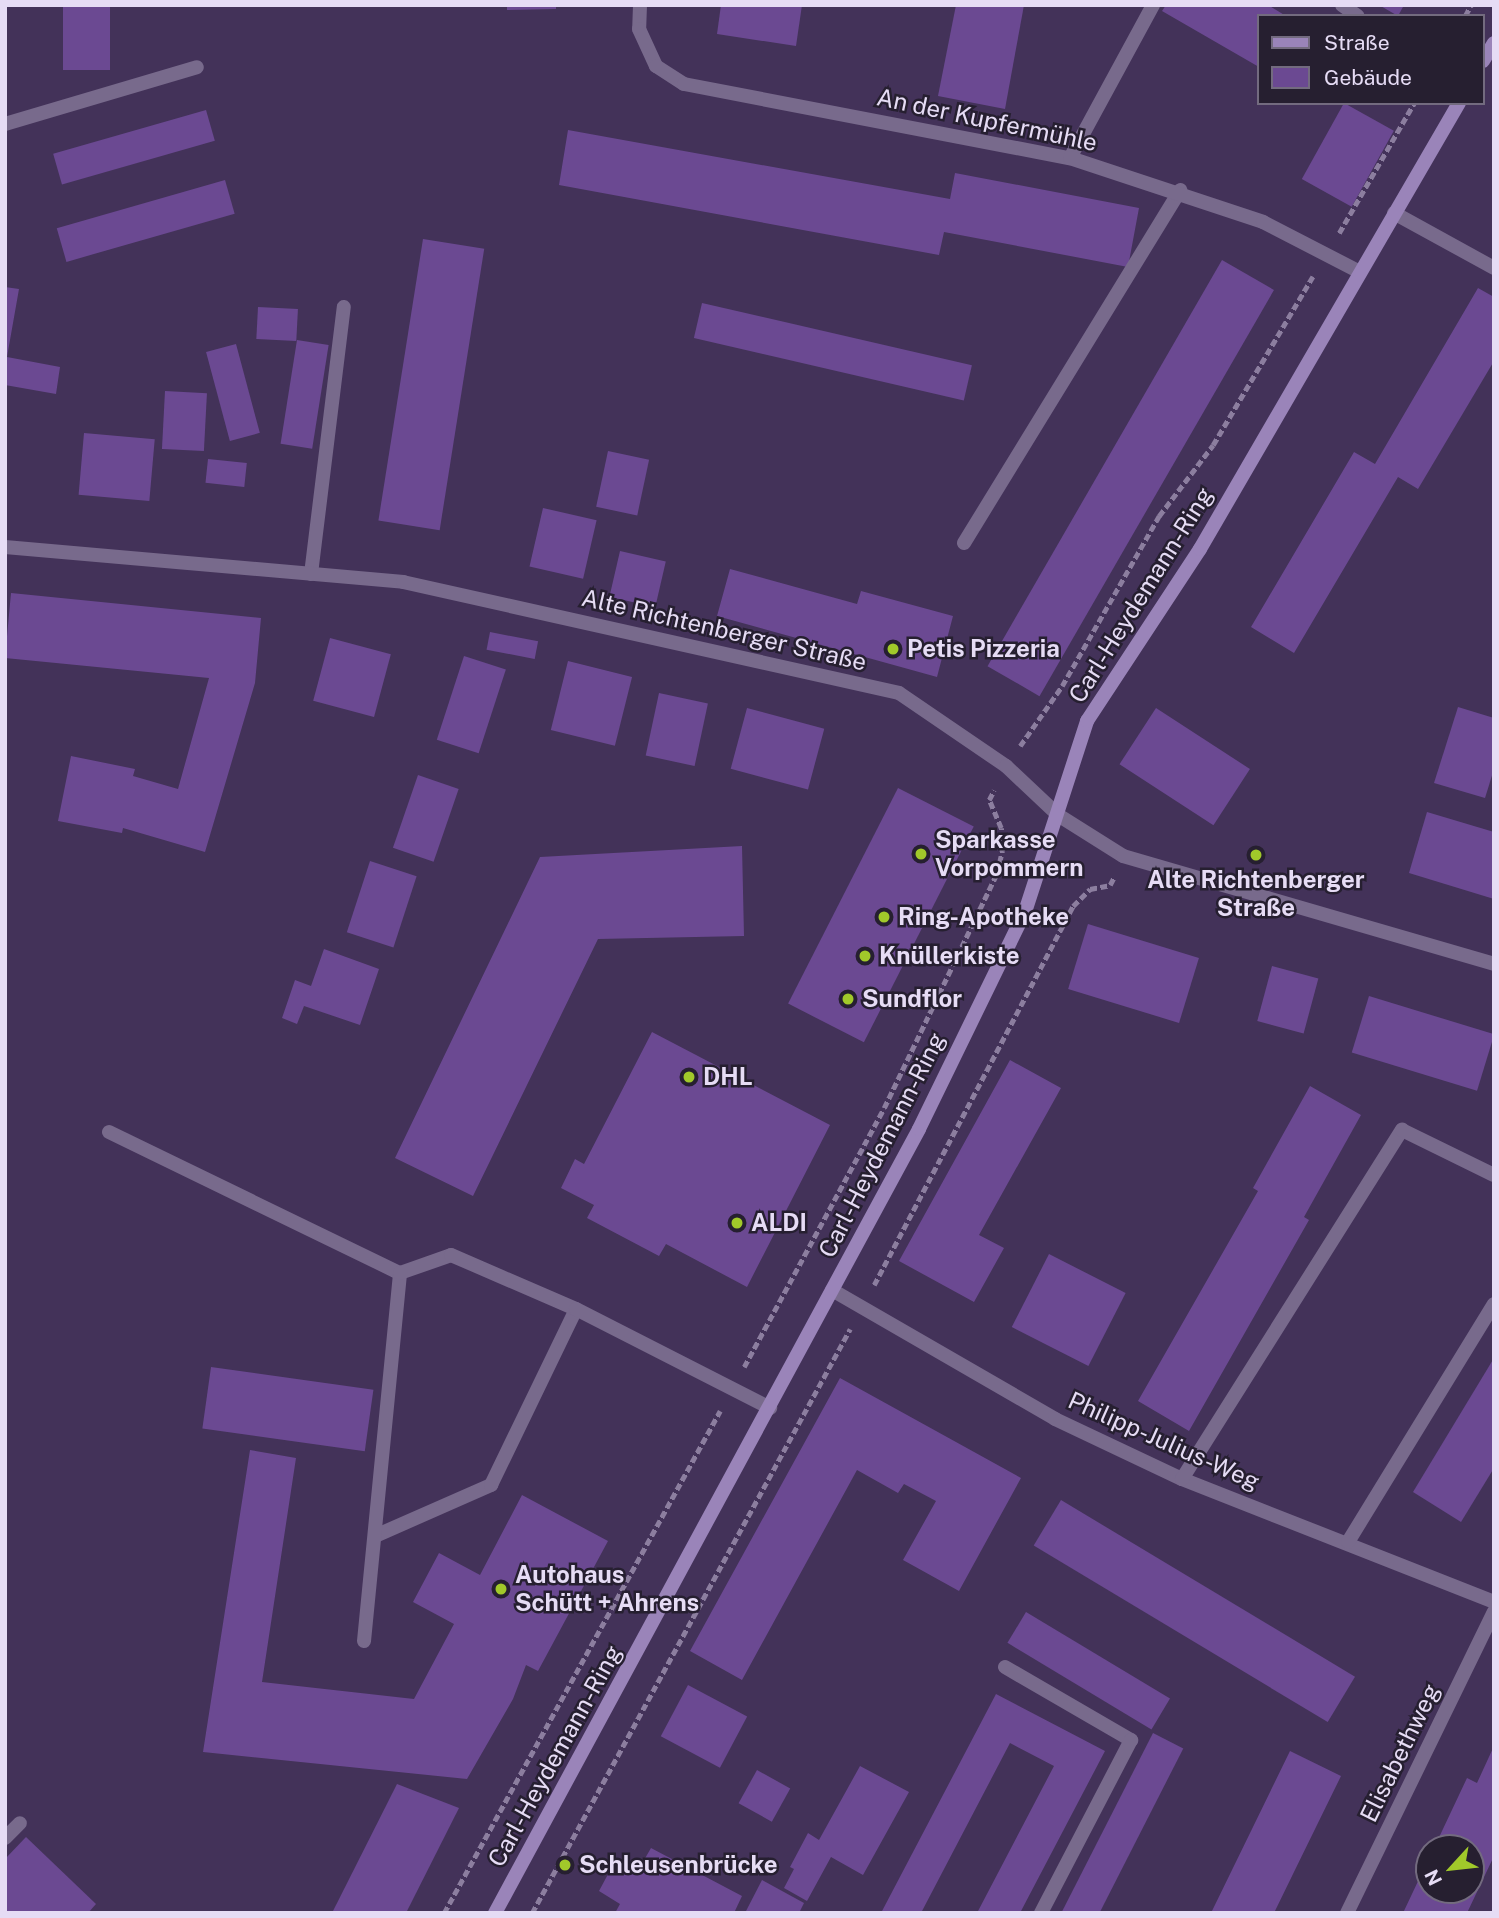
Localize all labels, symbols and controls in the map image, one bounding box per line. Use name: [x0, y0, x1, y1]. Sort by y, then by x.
legend: [1258, 14, 1485, 105]
text: Straße: [1324, 30, 1390, 55]
text: Gebäude: [1324, 65, 1412, 90]
street label: An der Kupfermühle: [874, 83, 1100, 157]
street label: Carl-Heydemann-Ring: [1063, 482, 1219, 708]
street label: Alte Richtenberger Straße: [579, 583, 869, 677]
place label: Petis Pizzeria: [907, 635, 1060, 663]
marker: Petis Pizzeria: [885, 641, 901, 657]
place label: Sparkasse Vorpommern: [935, 826, 1084, 882]
marker: Sparkasse Vorpommern: [913, 846, 929, 862]
marker: Alte Richtenberger Straße: [1248, 847, 1264, 863]
place label: Alte Richtenberger Straße: [1147, 866, 1365, 922]
place label: Ring-Apotheke: [898, 903, 1069, 931]
marker: Ring-Apotheke: [876, 909, 892, 925]
place label: Knüllerkiste: [879, 942, 1020, 970]
marker: Knüllerkiste: [857, 948, 873, 964]
place label: Sundflor: [862, 985, 962, 1013]
marker: Sundflor: [840, 991, 856, 1007]
street label: Carl-Heydemann-Ring: [813, 1028, 951, 1262]
place label: DHL: [703, 1063, 753, 1091]
marker: DHL: [681, 1069, 697, 1085]
place label: ALDI: [751, 1209, 807, 1237]
marker: ALDI: [729, 1215, 745, 1231]
street label: Philipp-Julius-Weg: [1064, 1386, 1264, 1496]
place label: Autohaus Schütt + Ahrens: [515, 1561, 699, 1617]
marker: Autohaus Schütt + Ahrens: [493, 1581, 509, 1597]
street label: Carl-Heydemann-Ring: [482, 1640, 628, 1872]
street label: Elisabethweg: [1354, 1679, 1446, 1827]
north arrow: [1415, 1834, 1485, 1904]
place label: Schleusenbrücke: [579, 1851, 778, 1879]
marker: Schleusenbrücke: [557, 1857, 573, 1873]
text: N: [1420, 1866, 1446, 1889]

